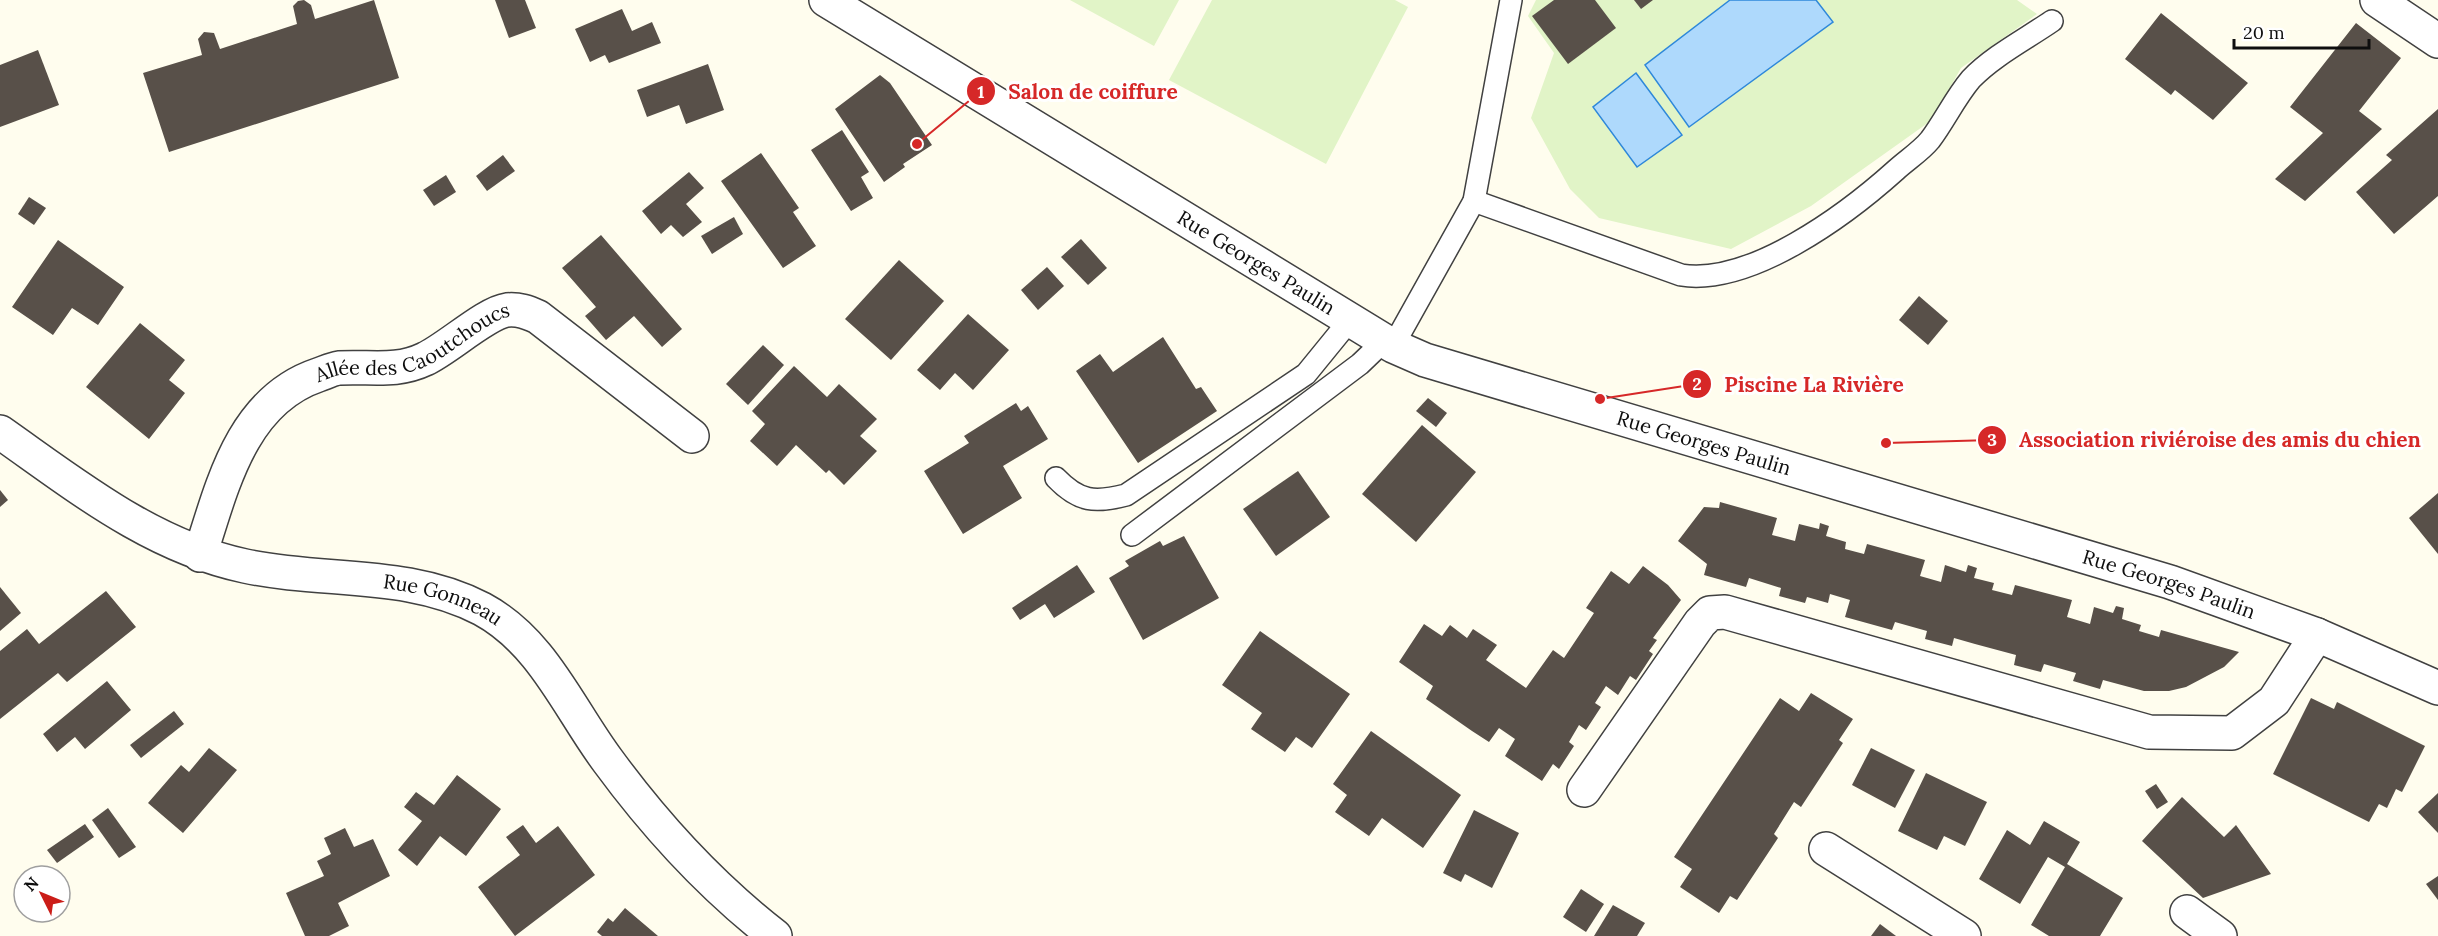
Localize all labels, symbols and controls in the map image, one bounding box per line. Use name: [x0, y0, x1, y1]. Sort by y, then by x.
scale bar: [2234, 12, 2369, 50]
text: 20 m: [2243, 21, 2285, 44]
callout: Salon de coiffure: [966, 72, 1189, 111]
text: Salon de coiffure: [1008, 78, 1178, 105]
text: 1: [977, 80, 985, 103]
street label: Rue Georges Paulin: [1173, 204, 1340, 320]
street label: Allée des Caoutchoucs: [310, 297, 512, 387]
callout: Piscine La Rivière: [1682, 365, 1915, 404]
text: Piscine La Rivière: [1724, 371, 1904, 398]
text: 2: [1692, 372, 1702, 395]
street label: Rue Georges Paulin: [1614, 405, 1794, 480]
callout: Association riviéroise des amis du chien: [1977, 420, 2433, 459]
text: Association riviéroise des amis du chien: [2019, 426, 2421, 453]
text: 3: [1987, 428, 1997, 451]
street label: Rue Georges Paulin: [2080, 544, 2259, 624]
street label: Rue Gonneau: [382, 568, 508, 630]
north arrow: [12, 864, 72, 924]
text: N: [19, 872, 43, 895]

